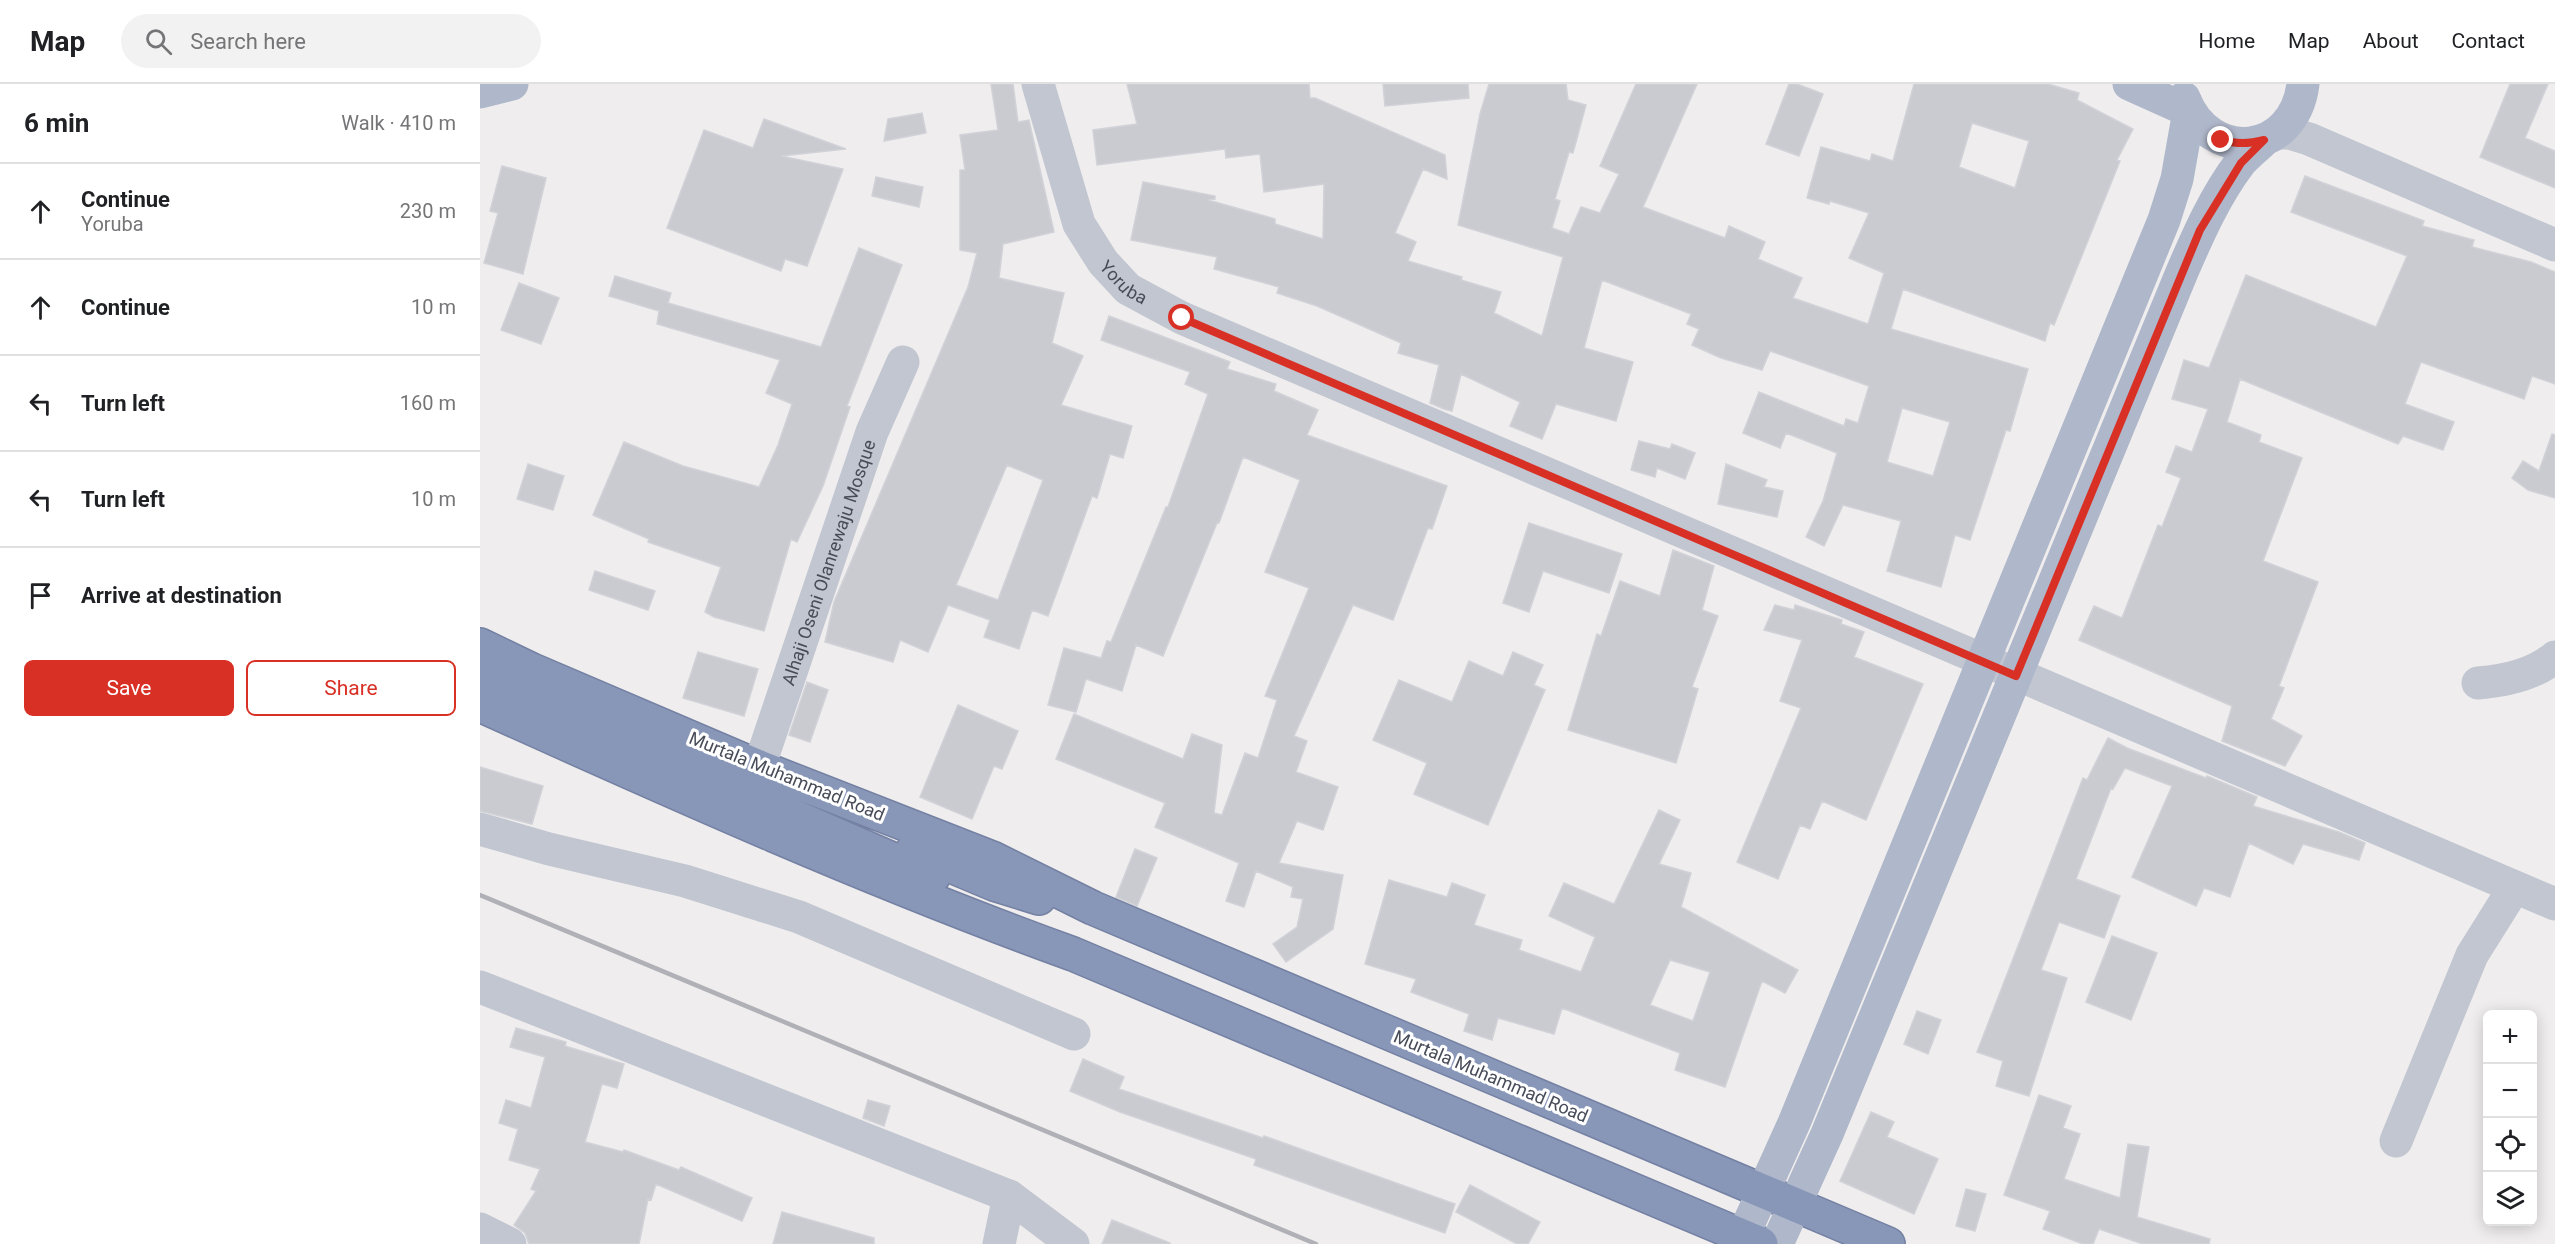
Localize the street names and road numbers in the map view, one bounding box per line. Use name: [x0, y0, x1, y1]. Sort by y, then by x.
street label: Yoruba: [1096, 256, 1151, 308]
street label: Alhaji Oseni Olanrewaju Mosque: [777, 437, 879, 688]
street label: Murtala Muhammad Road: [686, 727, 888, 825]
street label: Murtala Muhammad Road: [1391, 1025, 1591, 1127]

